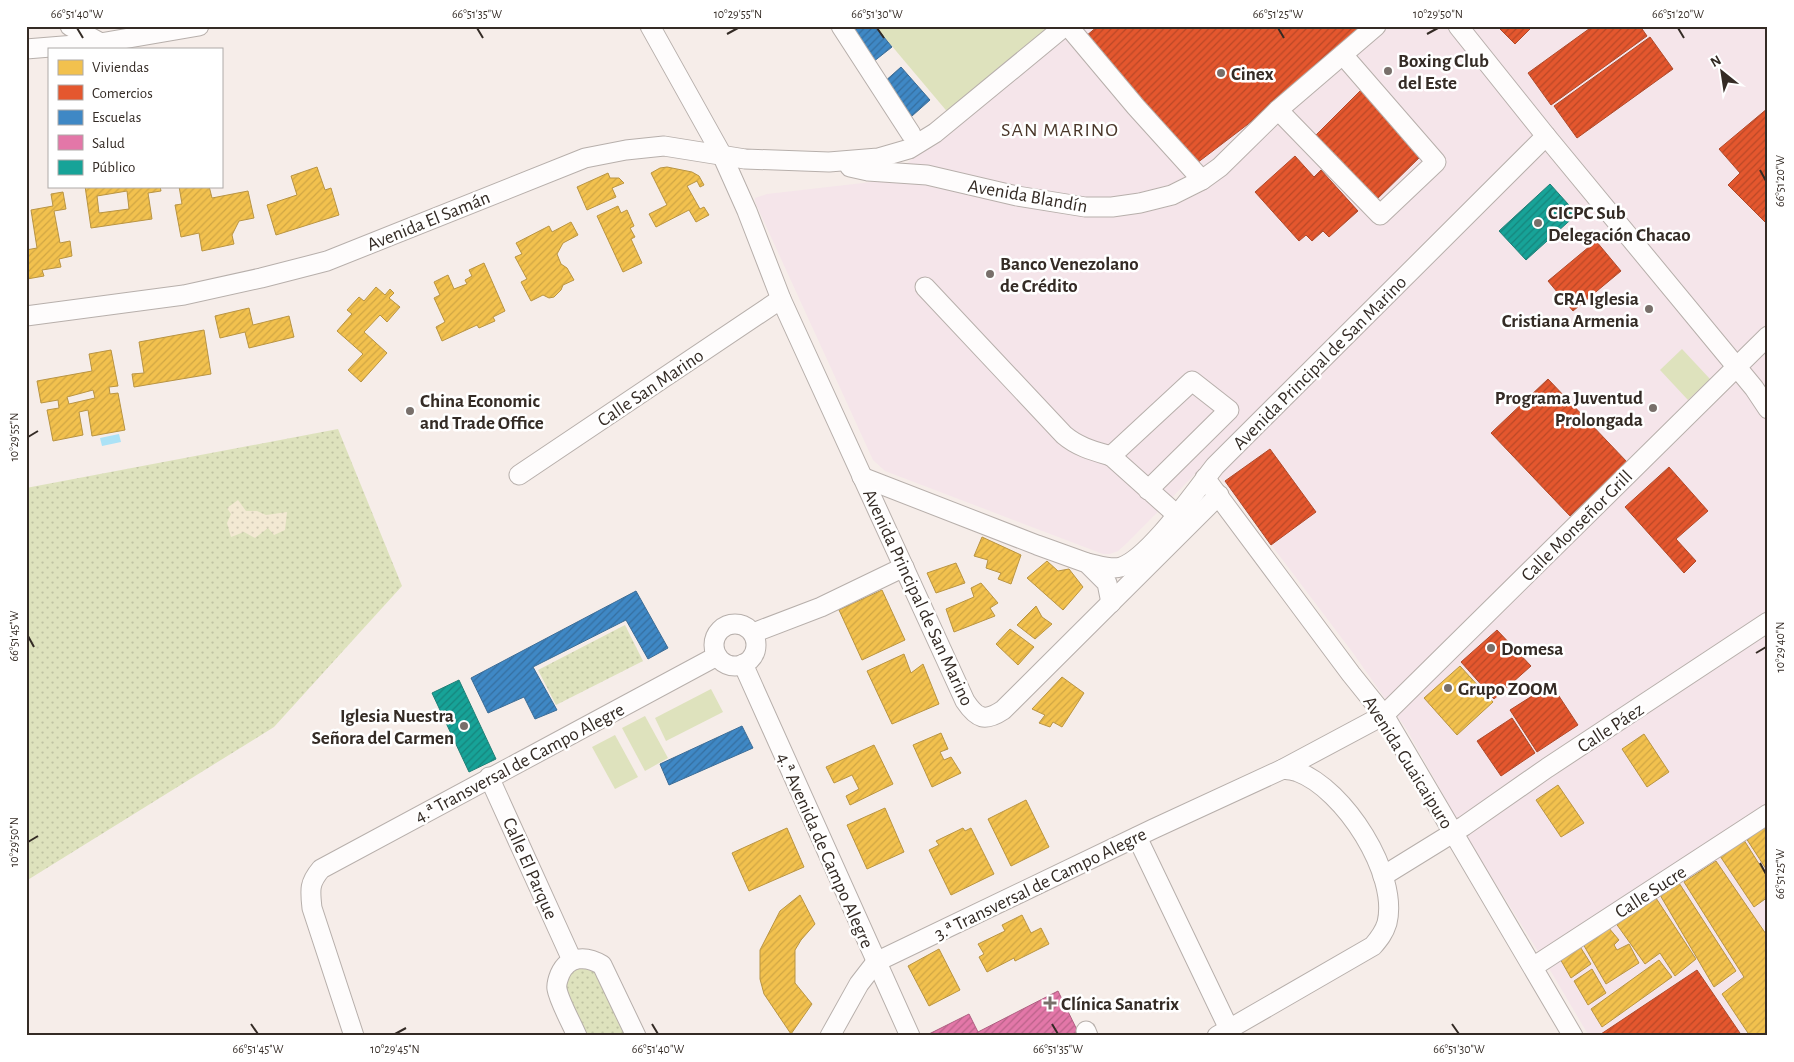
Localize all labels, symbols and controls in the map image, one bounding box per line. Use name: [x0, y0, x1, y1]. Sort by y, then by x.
text: 66°51'40"W: [51, 8, 103, 20]
text: 66°51'35"W: [452, 8, 502, 20]
text: 10°29'55"N: [714, 8, 762, 20]
text: 66°51'30"W: [851, 8, 903, 20]
text: 66°51'25"W: [1253, 8, 1304, 20]
text: 10°29'50"N: [1413, 8, 1463, 20]
text: 66°51'20"W: [1652, 8, 1704, 20]
legend: [48, 48, 222, 188]
north arrow: [1696, 48, 1746, 98]
place label: Boxing Club del Este: [1398, 52, 1489, 93]
text: N: [1708, 53, 1724, 70]
text: Viviendas: [92, 60, 149, 75]
place label: Cinex: [1231, 65, 1274, 84]
marker: Boxing Club del Este: [1382, 65, 1394, 77]
marker: Cinex: [1215, 67, 1227, 79]
text: Comercios: [92, 86, 153, 101]
text: Escuelas: [92, 110, 141, 125]
district label: SAN MARINO: [1001, 120, 1119, 140]
text: Salud: [92, 136, 125, 151]
text: 66°51'20"W: [1774, 155, 1786, 207]
text: Público: [92, 160, 135, 175]
street label: Avenida Blandín: [967, 177, 1089, 216]
street label: Avenida El Samán: [364, 188, 493, 255]
place label: CICPC Sub Delegación Chacao: [1548, 204, 1691, 245]
marker: CICPC Sub Delegación Chacao: [1532, 217, 1544, 229]
place label: Banco Venezolano de Crédito: [1000, 255, 1139, 296]
marker: Banco Venezolano de Crédito: [984, 268, 996, 280]
street label: Avenida Principal de San Marino: [1230, 273, 1410, 453]
place label: CRA Iglesia Cristiana Armenia: [1502, 290, 1639, 331]
marker: CRA Iglesia Cristiana Armenia: [1643, 303, 1655, 315]
street label: Calle San Marino: [594, 346, 707, 431]
place label: Programa Juventud Prolongada: [1495, 389, 1643, 430]
place label: China Economic and Trade Office: [420, 392, 544, 433]
marker: Programa Juventud Prolongada: [1647, 402, 1659, 414]
marker: China Economic and Trade Office: [404, 405, 416, 417]
text: 10°29'55"N: [8, 413, 20, 461]
street label: Calle Monseñor Grill: [1518, 467, 1636, 585]
street label: Avenida Principal de San Marino: [859, 486, 976, 709]
text: 66°51'45"W: [8, 610, 20, 661]
text: 10°29'40"N: [1774, 622, 1786, 672]
place label: Domesa: [1501, 640, 1563, 659]
marker: Domesa: [1485, 642, 1497, 654]
place label: Grupo ZOOM: [1458, 680, 1558, 699]
marker: Grupo ZOOM: [1442, 682, 1454, 694]
street label: Avenida Guaicaipuro: [1359, 693, 1456, 832]
street label: 4.ª Transversal de Campo Alegre: [412, 700, 628, 827]
street label: Calle Páez: [1574, 700, 1647, 757]
place label: Iglesia Nuestra Señora del Carmen: [312, 707, 454, 748]
marker: Iglesia Nuestra Señora del Carmen: [458, 720, 470, 732]
street label: 4.ª Avenida de Campo Alegre: [773, 750, 876, 951]
street label: Calle El Parque: [499, 815, 561, 922]
text: 10°29'50"N: [8, 817, 20, 867]
street label: 3.ª Transversal de Campo Alegre: [932, 825, 1150, 944]
text: 66°51'25"W: [1774, 848, 1786, 899]
street label: Calle Sucre: [1612, 862, 1690, 922]
place label: Clínica Sanatrix: [1061, 995, 1179, 1014]
marker: Clínica Sanatrix: [1043, 996, 1057, 1010]
text: 66°51'45"W: [233, 1043, 284, 1055]
text: 10°29'45"N: [370, 1043, 420, 1055]
text: 66°51'40"W: [632, 1043, 684, 1055]
text: 66°51'35"W: [1033, 1043, 1083, 1055]
text: 66°51'30"W: [1433, 1043, 1485, 1055]

